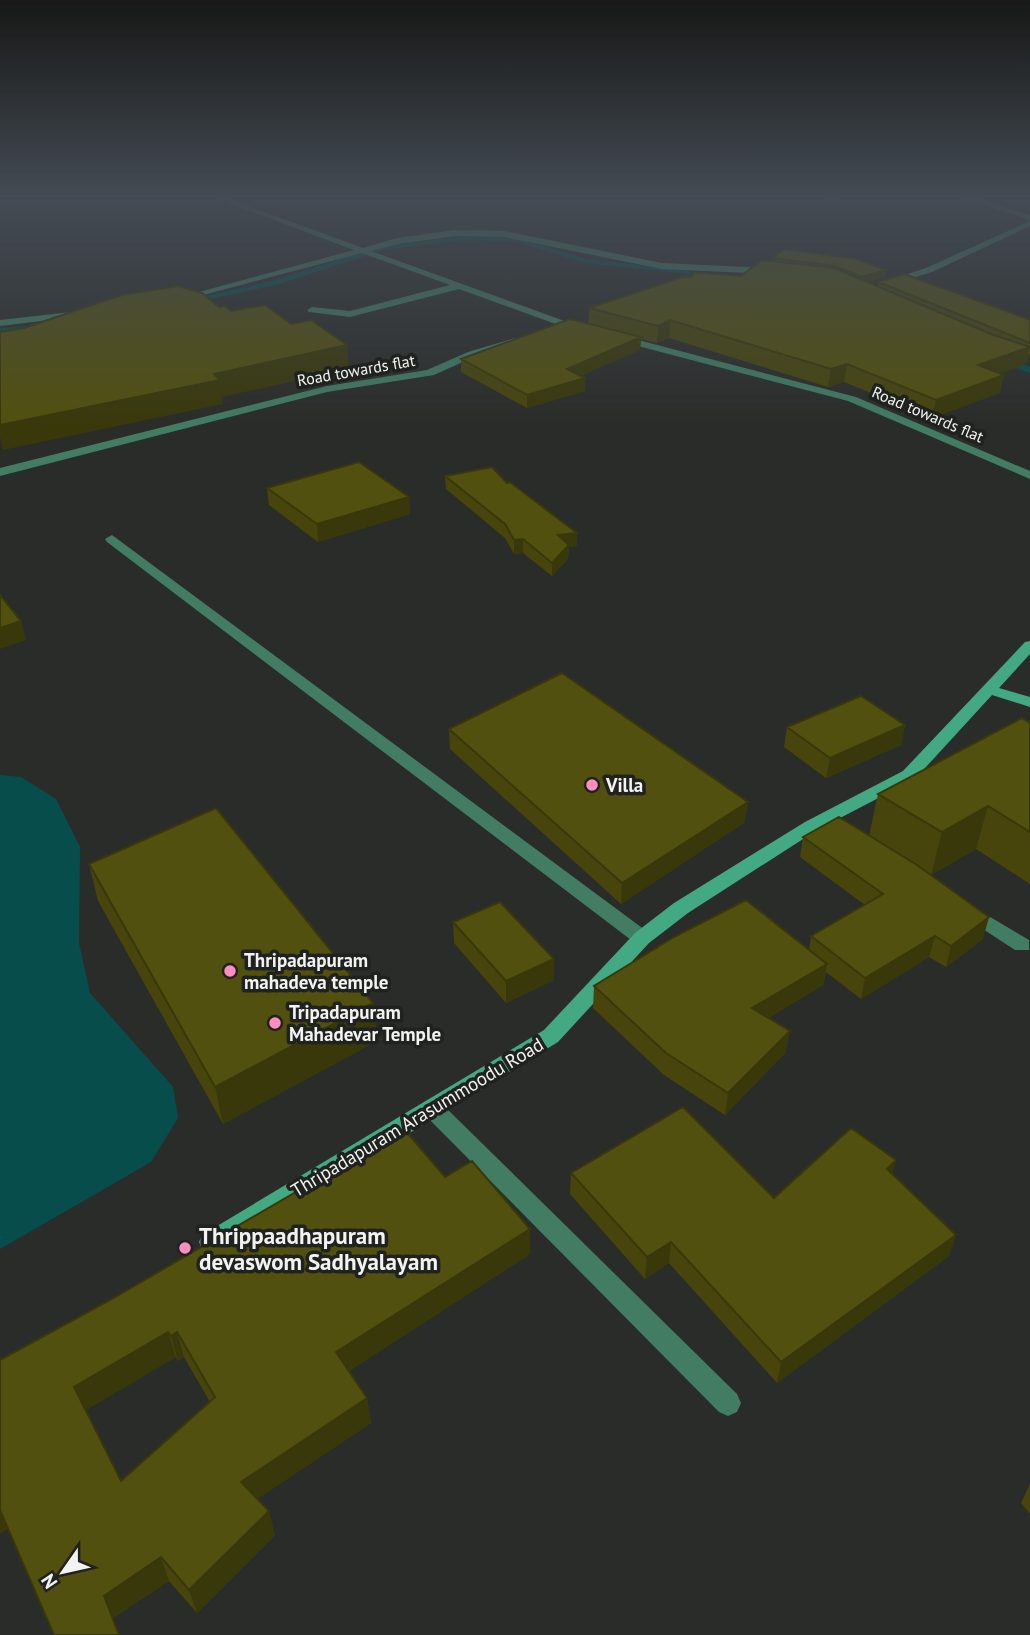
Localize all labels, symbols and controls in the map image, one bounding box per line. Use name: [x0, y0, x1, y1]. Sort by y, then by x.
street label: Road towards flat: [296, 350, 417, 390]
street label: Road towards flat: [869, 382, 987, 447]
place label: Villa: [605, 773, 643, 797]
marker: Villa: [584, 777, 600, 793]
place label: Thripadapuram mahadeva temple: [244, 948, 388, 994]
marker: Thripadapuram mahadeva temple: [222, 963, 238, 979]
place label: Tripadapuram Mahadevar Temple: [289, 1000, 441, 1046]
marker: Tripadapuram Mahadevar Temple: [267, 1015, 283, 1031]
street label: Thripadapuram Arasummoodu Road: [286, 1032, 548, 1202]
place label: Thrippaadhapuram devaswom Sadhyalayam: [199, 1221, 438, 1276]
marker: Thrippaadhapuram devaswom Sadhyalayam: [177, 1240, 193, 1256]
north arrow: [28, 1537, 98, 1607]
text: N: [35, 1570, 62, 1593]

